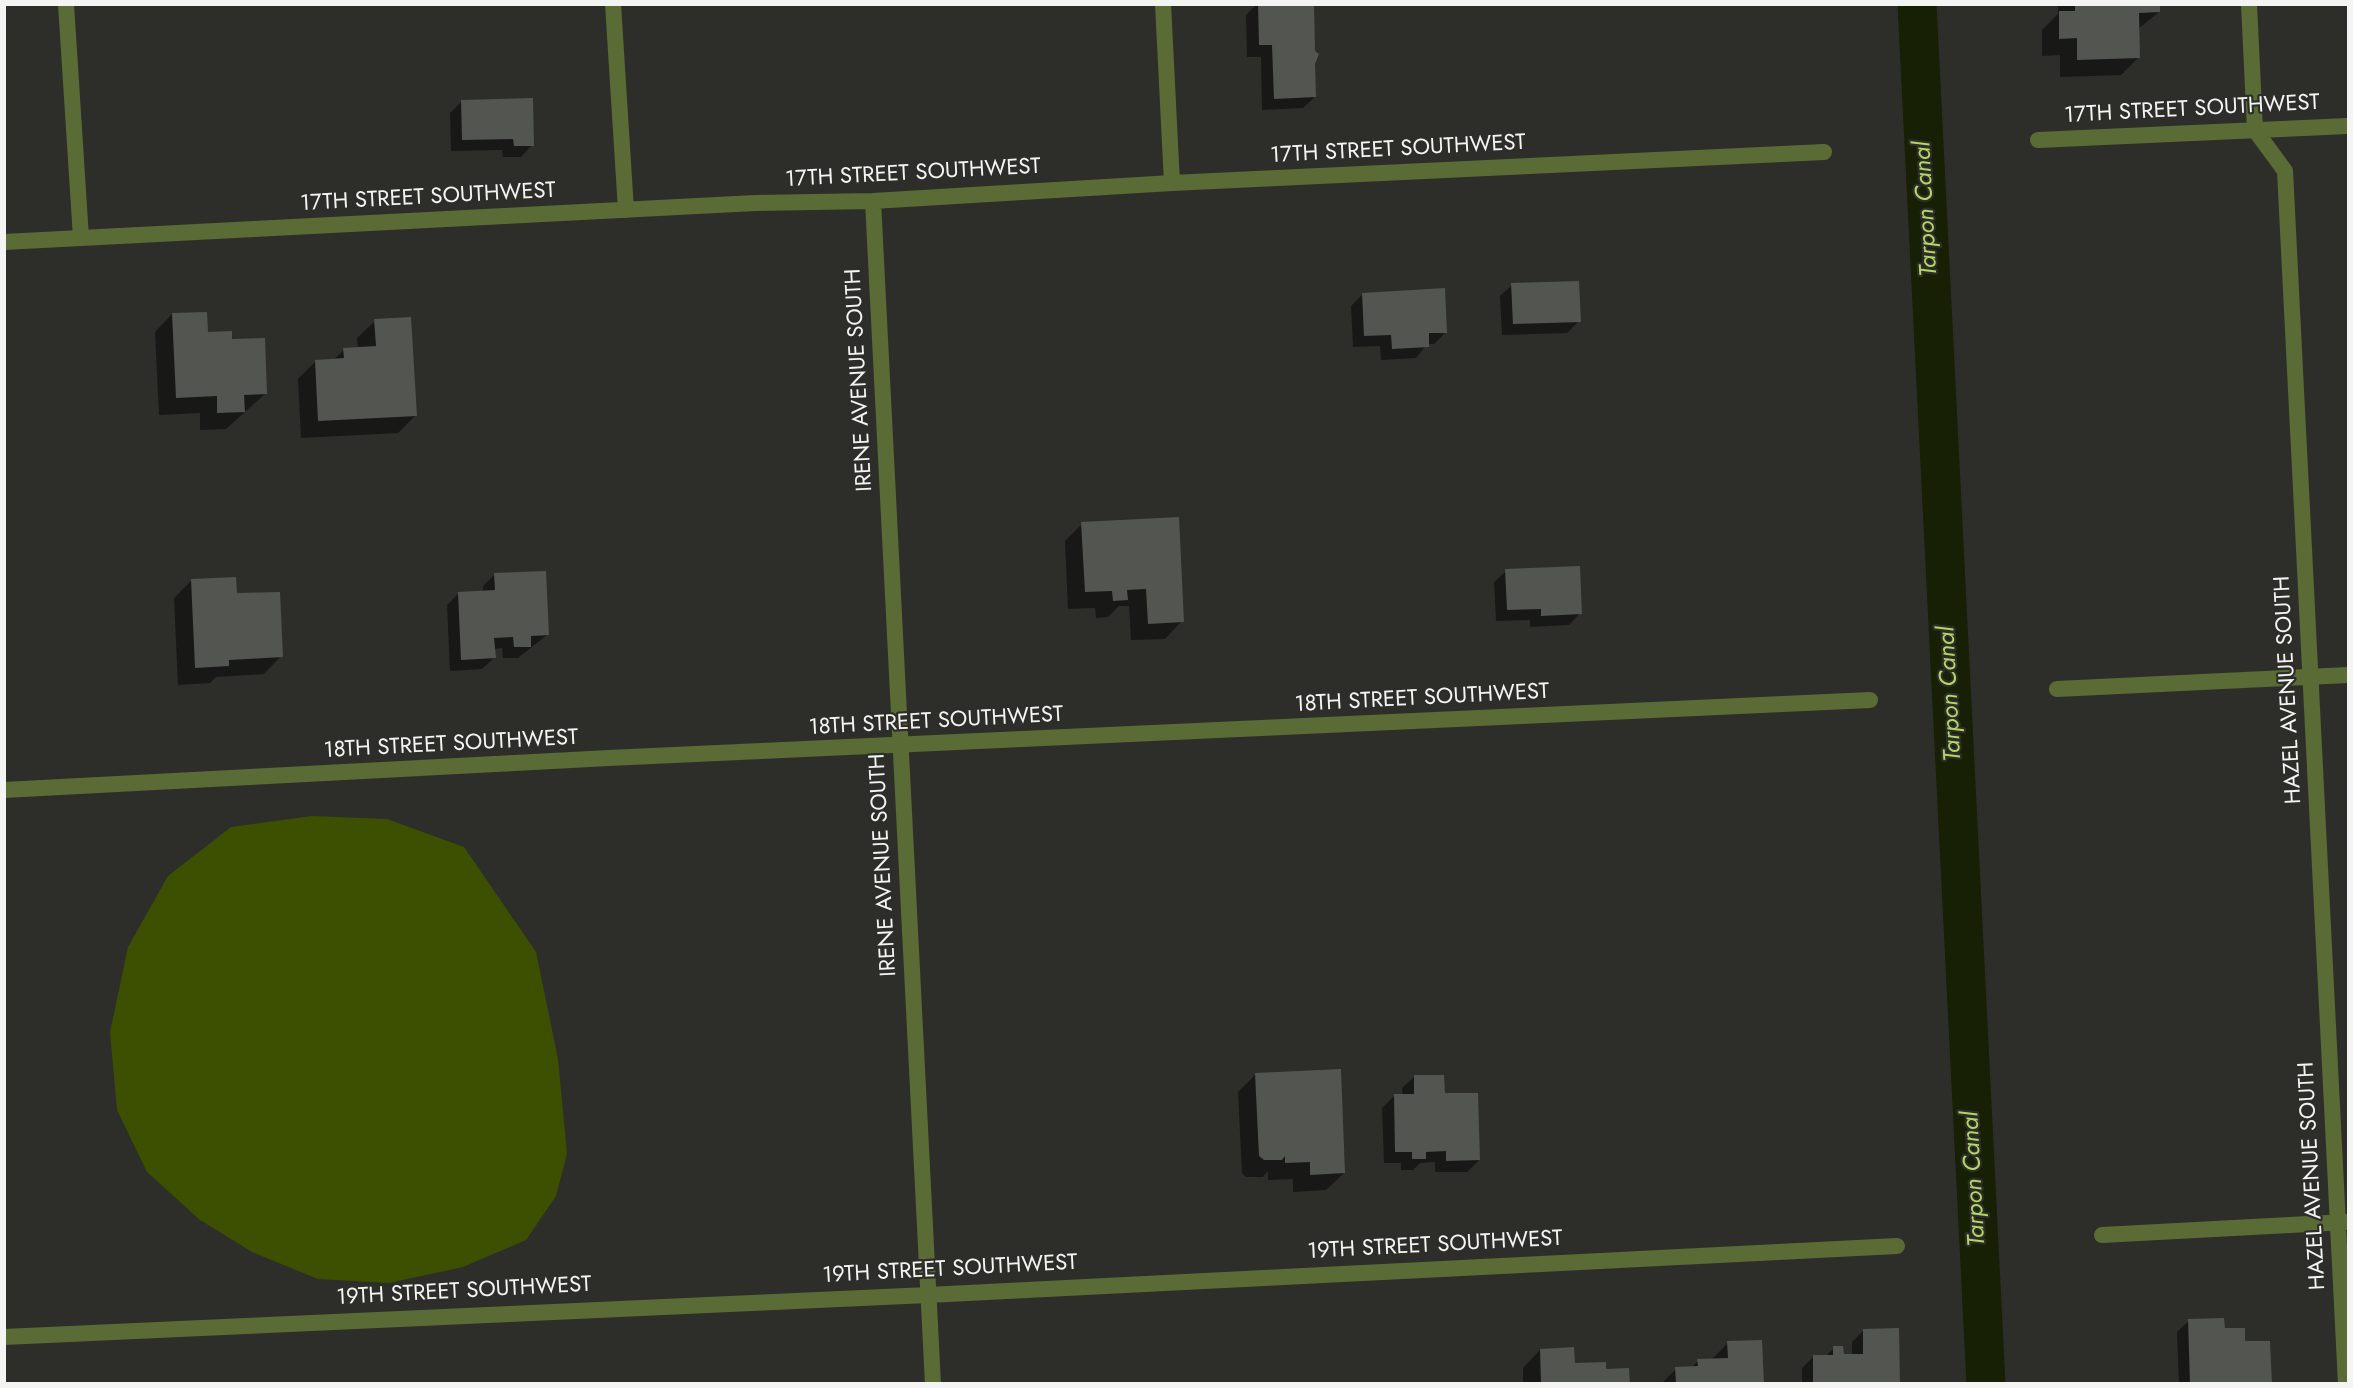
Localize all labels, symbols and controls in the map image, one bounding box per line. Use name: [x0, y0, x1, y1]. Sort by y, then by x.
street label: 17TH STREET SOUTHWEST: [2064, 90, 2320, 130]
street label: 17TH STREET SOUTHWEST: [1270, 130, 1526, 170]
water label: Tarpon Canal: [1909, 141, 1945, 277]
street label: 17TH STREET SOUTHWEST: [785, 154, 1041, 194]
street label: 17TH STREET SOUTHWEST: [300, 178, 556, 218]
street label: IRENE AVENUE SOUTH: [841, 268, 879, 492]
street label: HAZEL AVENUE SOUTH: [2270, 575, 2308, 805]
water label: Tarpon Canal: [1933, 626, 1969, 762]
street label: 18TH STREET SOUTHWEST: [1294, 679, 1550, 719]
street label: 18TH STREET SOUTHWEST: [808, 702, 1064, 742]
street label: 18TH STREET SOUTHWEST: [323, 725, 579, 765]
street label: IRENE AVENUE SOUTH: [865, 753, 903, 977]
street label: HAZEL AVENUE SOUTH: [2294, 1061, 2332, 1291]
water label: Tarpon Canal: [1957, 1111, 1993, 1247]
street label: 19TH STREET SOUTHWEST: [1307, 1226, 1563, 1266]
street label: 19TH STREET SOUTHWEST: [822, 1250, 1078, 1290]
street label: 19TH STREET SOUTHWEST: [336, 1272, 592, 1312]

